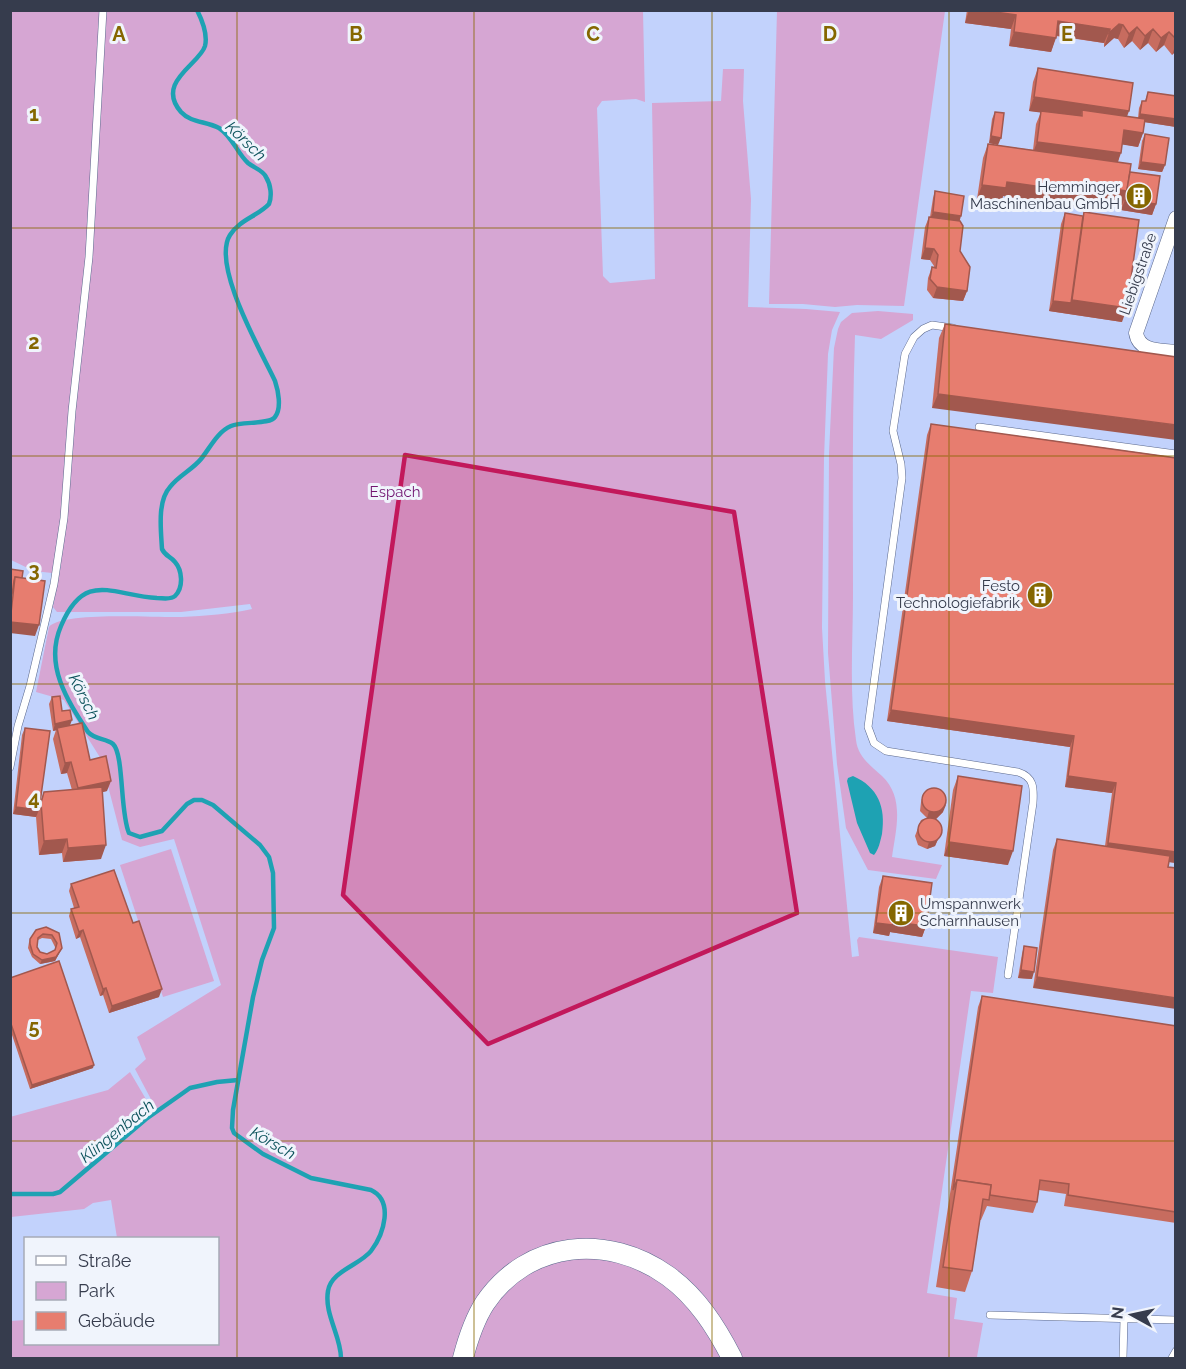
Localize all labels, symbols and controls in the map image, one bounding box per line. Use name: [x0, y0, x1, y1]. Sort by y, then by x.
text: A: [112, 22, 126, 46]
text: B: [349, 22, 363, 46]
text: C: [586, 22, 600, 46]
text: D: [823, 22, 837, 46]
text: E: [1061, 22, 1073, 46]
text: 1: [29, 102, 39, 126]
water label: Körsch: [222, 117, 270, 165]
place label: Hemminger Maschinenbau GmbH: [970, 178, 1121, 213]
building icon: Hemminger Maschinenbau GmbH: [1124, 181, 1154, 211]
street label: Liebigstraße: [1116, 231, 1160, 317]
text: 2: [28, 330, 40, 354]
park label: Espach: [370, 483, 420, 501]
text: 3: [28, 558, 40, 582]
place label: Festo Technologiefabrik: [896, 577, 1020, 612]
building icon: Festo Technologiefabrik: [1025, 580, 1055, 610]
water label: Körsch: [65, 671, 103, 723]
text: 4: [28, 786, 40, 810]
place label: Umspannwerk Scharnhausen: [920, 895, 1021, 930]
building icon: Umspannwerk Scharnhausen: [886, 898, 916, 928]
text: 5: [28, 1015, 40, 1039]
water label: Klingenbach: [76, 1095, 158, 1167]
water label: Körsch: [247, 1123, 299, 1163]
legend: [24, 1237, 219, 1345]
text: Straße: [78, 1250, 132, 1271]
text: Park: [78, 1280, 115, 1301]
north arrow: [1102, 1285, 1162, 1345]
text: N: [1107, 1306, 1128, 1320]
text: Gebäude: [78, 1310, 155, 1331]

